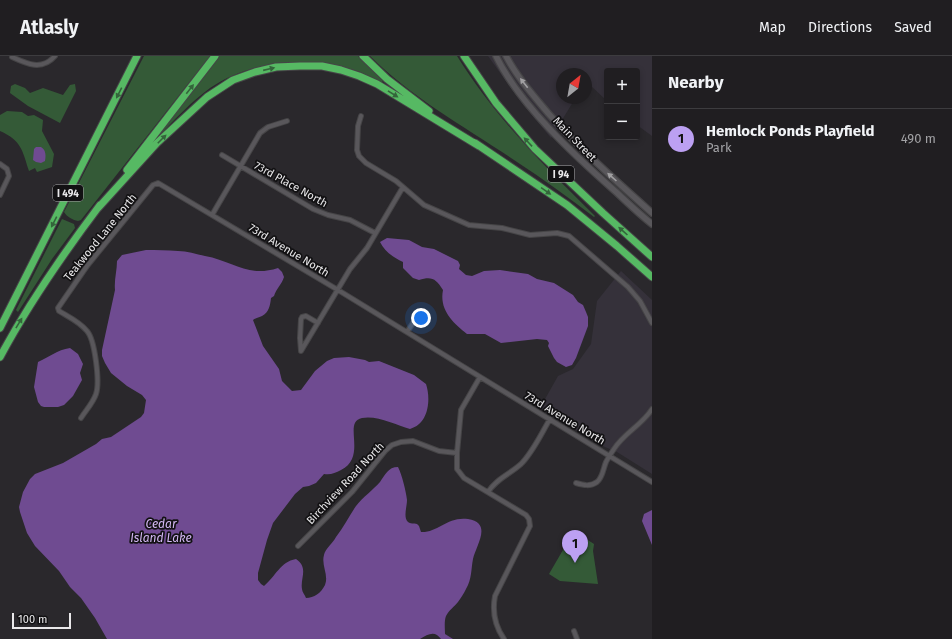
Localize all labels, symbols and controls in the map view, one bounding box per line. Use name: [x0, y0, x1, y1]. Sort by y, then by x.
text: Atlasly: [20, 16, 79, 39]
text: Map: [759, 19, 786, 36]
text: Directions: [808, 19, 872, 36]
text: Saved: [894, 19, 932, 36]
one-way arrow: [263, 65, 275, 71]
north arrow: [556, 68, 592, 104]
map controls: [604, 68, 640, 140]
button: +: [604, 68, 640, 104]
text: Nearby: [668, 72, 723, 93]
one-way arrow: [519, 77, 528, 88]
one-way arrow: [185, 83, 194, 94]
one-way arrow: [115, 87, 122, 99]
one-way arrow: [388, 90, 398, 98]
button: −: [604, 104, 640, 140]
street label: Main Street: [550, 114, 599, 164]
text: Hemlock Ponds Playfield: [706, 122, 875, 140]
text: 1: [678, 131, 684, 146]
text: 490 m: [901, 131, 936, 146]
one-way arrow: [157, 134, 167, 144]
one-way arrow: [524, 137, 533, 147]
text: Park: [706, 140, 732, 155]
street label: 73rd Place North: [252, 159, 330, 210]
road number: I 94: [548, 166, 574, 182]
one-way arrow: [607, 173, 618, 182]
road number: I 494: [53, 185, 83, 201]
one-way arrow: [541, 187, 552, 195]
street label: Teakwood Lane North: [61, 191, 139, 283]
one-way arrow: [50, 216, 57, 227]
street label: 73rd Avenue North: [246, 221, 331, 280]
one-way arrow: [618, 226, 628, 236]
your location: [411, 308, 431, 328]
one-way arrow: [16, 317, 23, 329]
street label: 73rd Avenue North: [522, 389, 607, 448]
street label: Birchview Road North: [304, 440, 387, 527]
water label: Cedar Island Lake: [130, 517, 192, 545]
pin: 1: [562, 530, 588, 563]
scale bar: [12, 611, 71, 630]
text: 100 m: [18, 613, 47, 626]

